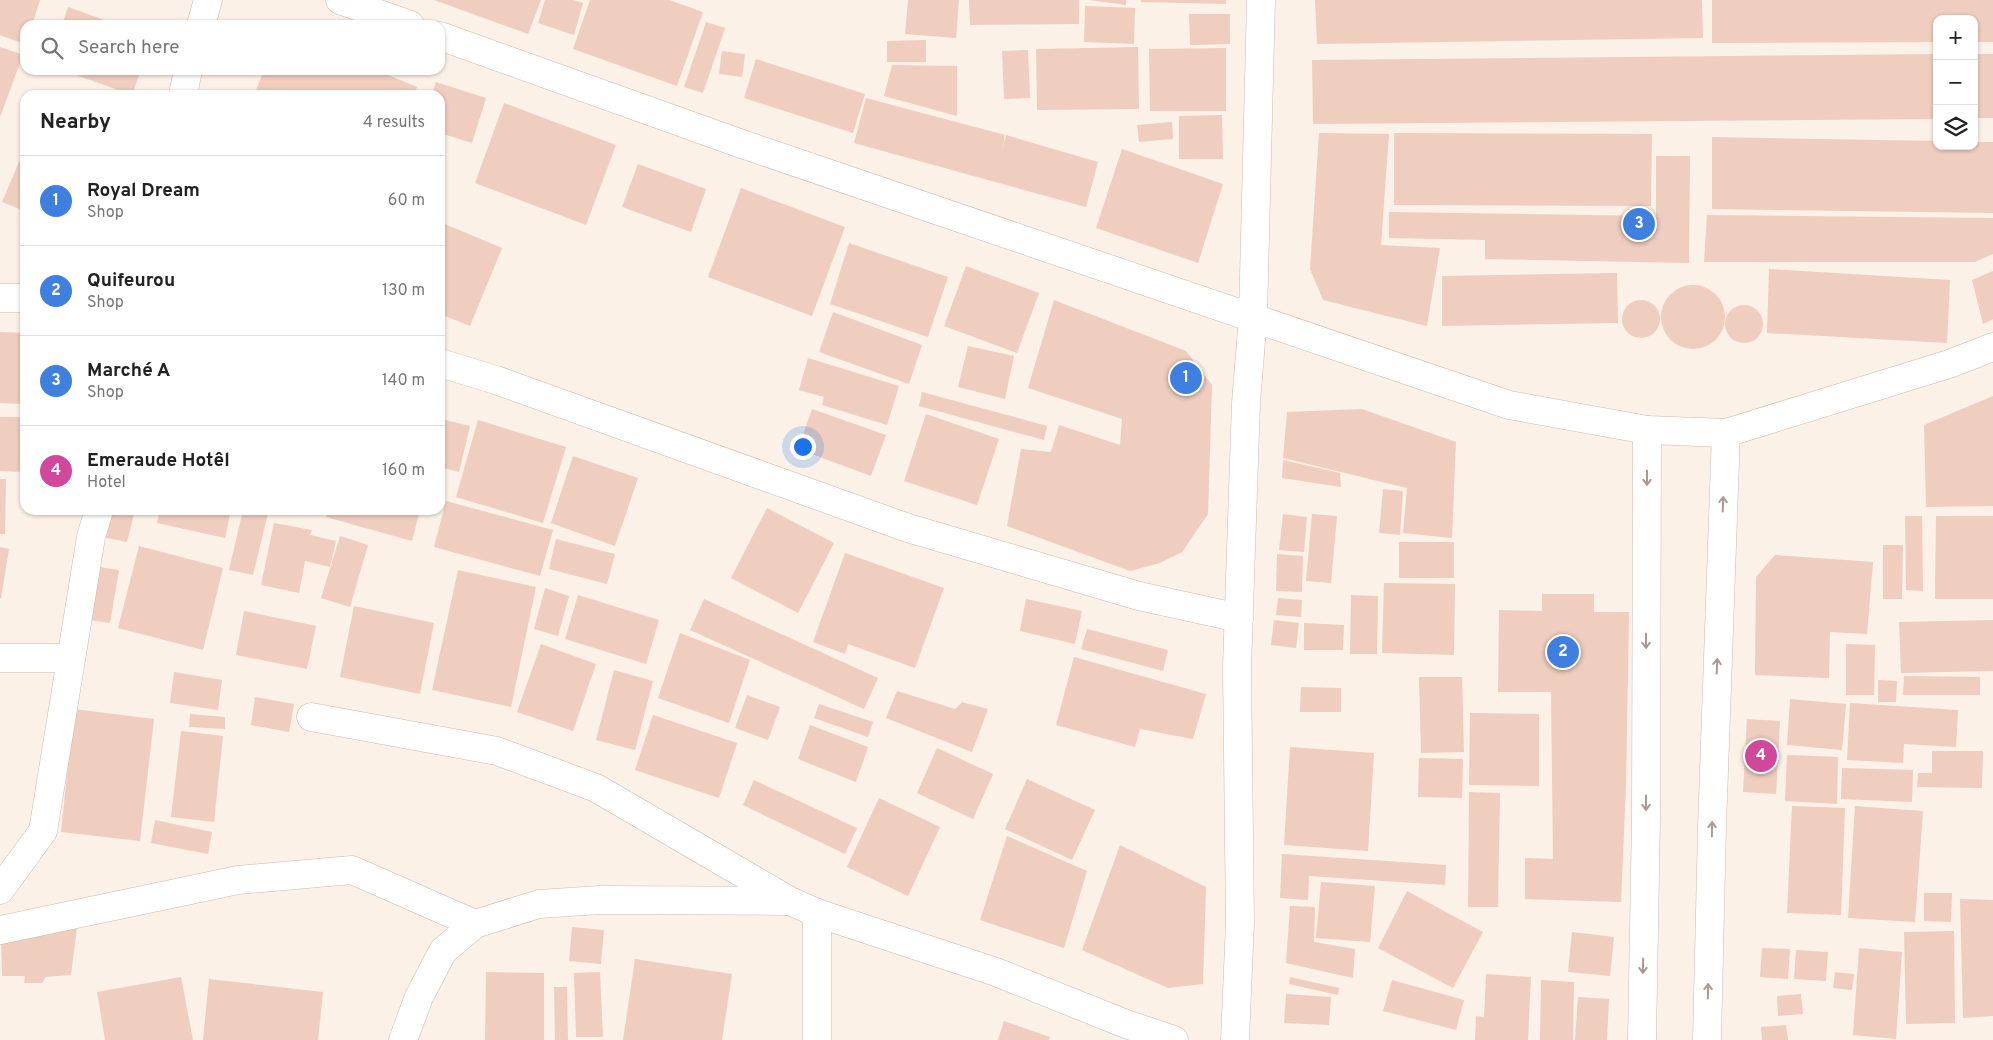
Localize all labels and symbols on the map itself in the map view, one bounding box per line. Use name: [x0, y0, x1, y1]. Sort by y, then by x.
pin: 3: [1623, 205, 1655, 243]
pin: 1: [1170, 359, 1202, 397]
your location: [790, 434, 816, 460]
one-way arrow: [1642, 470, 1652, 486]
one-way arrow: [1718, 496, 1728, 512]
one-way arrow: [1641, 632, 1651, 649]
pin: 2: [1547, 633, 1579, 671]
one-way arrow: [1713, 659, 1722, 675]
pin: 4: [1745, 737, 1777, 775]
one-way arrow: [1641, 795, 1651, 811]
one-way arrow: [1707, 821, 1716, 837]
one-way arrow: [1638, 958, 1648, 974]
one-way arrow: [1703, 984, 1713, 1000]

